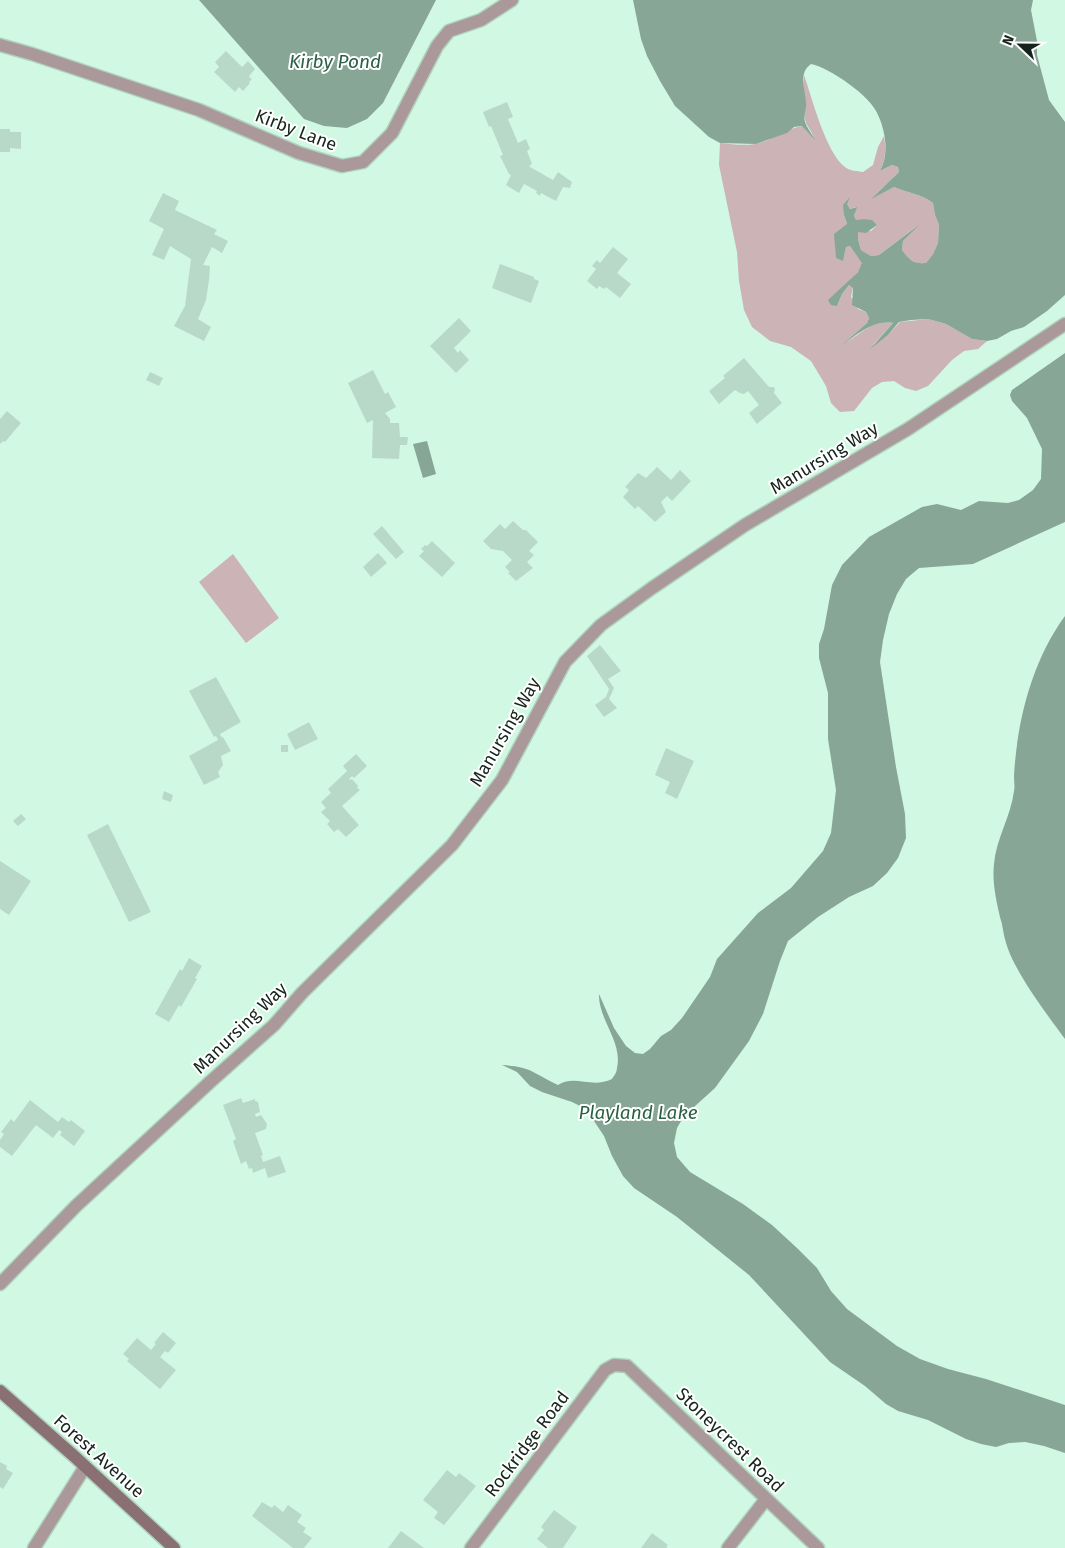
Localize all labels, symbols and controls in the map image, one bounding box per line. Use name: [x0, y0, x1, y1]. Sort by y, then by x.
north arrow: [995, 20, 1045, 70]
text: N: [999, 33, 1018, 48]
water label: Kirby Pond: [289, 50, 381, 73]
street label: Kirby Lane: [252, 104, 340, 156]
street label: Manursing Way: [766, 417, 882, 499]
street label: Manursing Way: [465, 673, 545, 790]
street label: Manursing Way: [188, 977, 292, 1078]
water label: Playland Lake: [578, 1101, 698, 1124]
street label: Stoneycrest Road: [671, 1383, 789, 1497]
street label: Rockridge Road: [480, 1387, 574, 1501]
street label: Forest Avenue: [49, 1410, 149, 1502]

